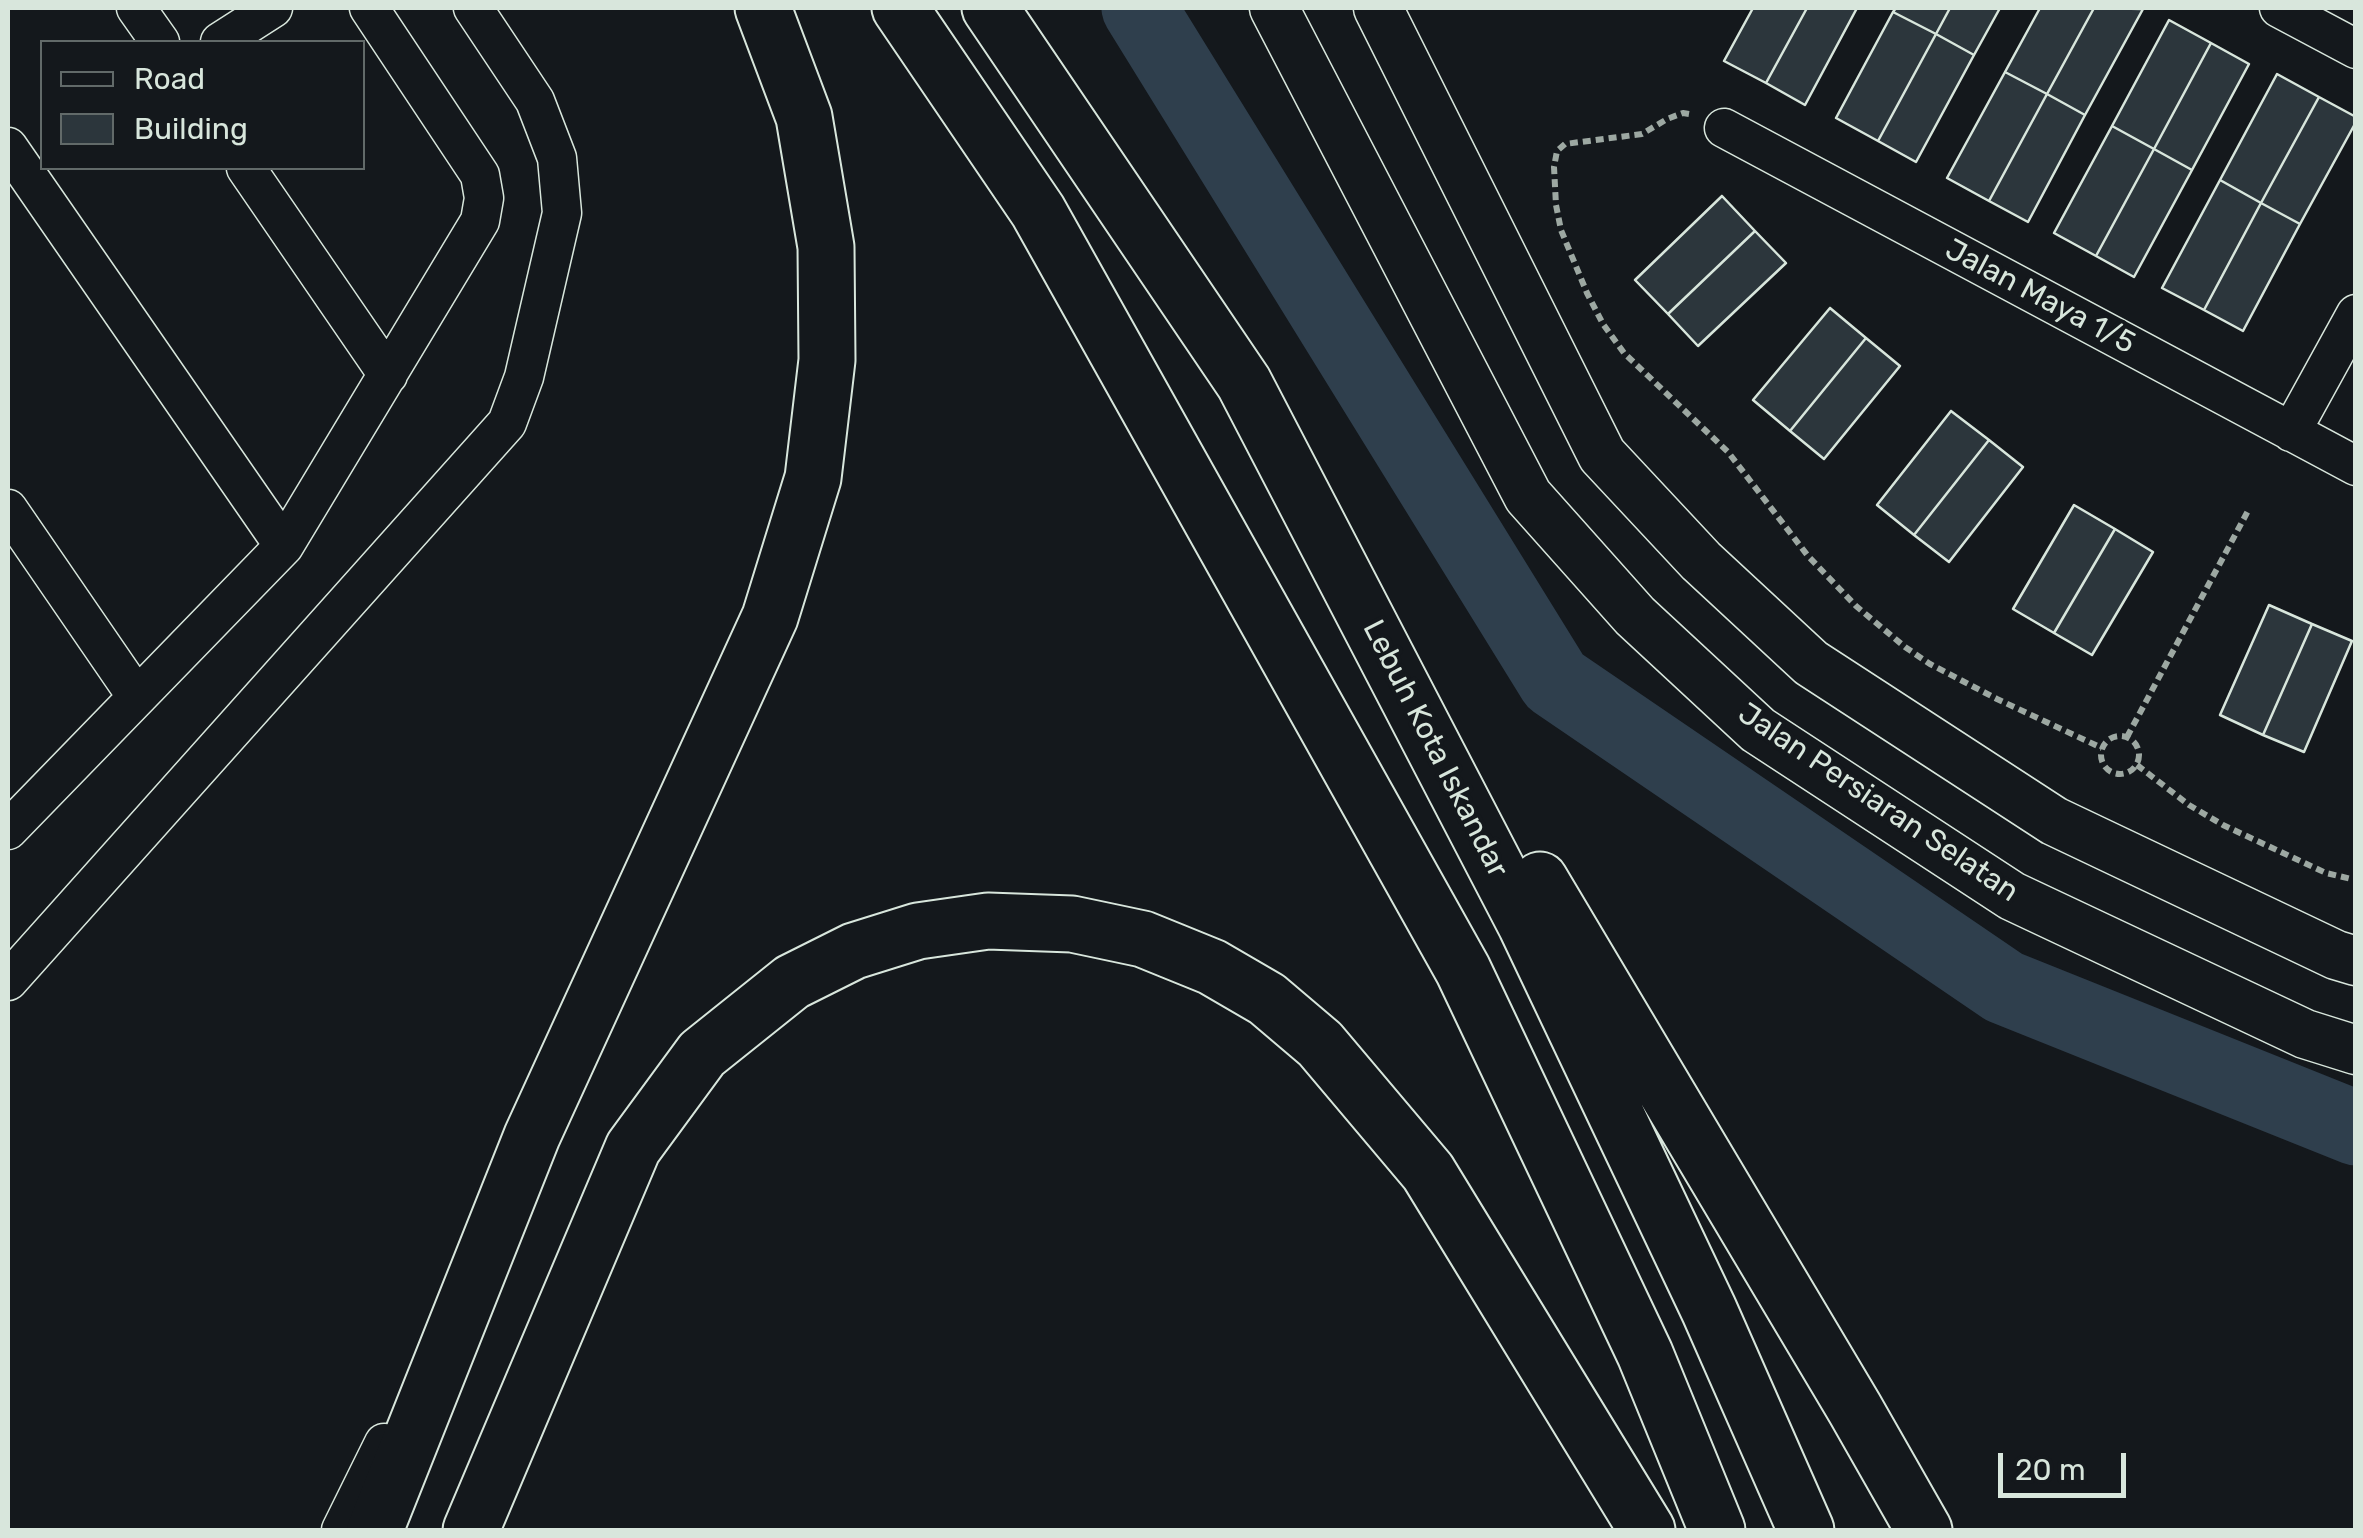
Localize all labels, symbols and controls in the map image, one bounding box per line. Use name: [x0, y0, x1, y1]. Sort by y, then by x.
legend: [40, 40, 365, 170]
text: Road: [134, 61, 205, 97]
text: Building: [134, 111, 248, 147]
street label: Jalan Maya 1/5: [1939, 232, 2141, 362]
street label: Lebuh Kota Iskandar: [1355, 614, 1515, 884]
street label: Jalan Persiaran Selatan: [1731, 696, 2025, 910]
scale bar: [2003, 1433, 2130, 1495]
text: 20 m: [2015, 1452, 2086, 1488]

